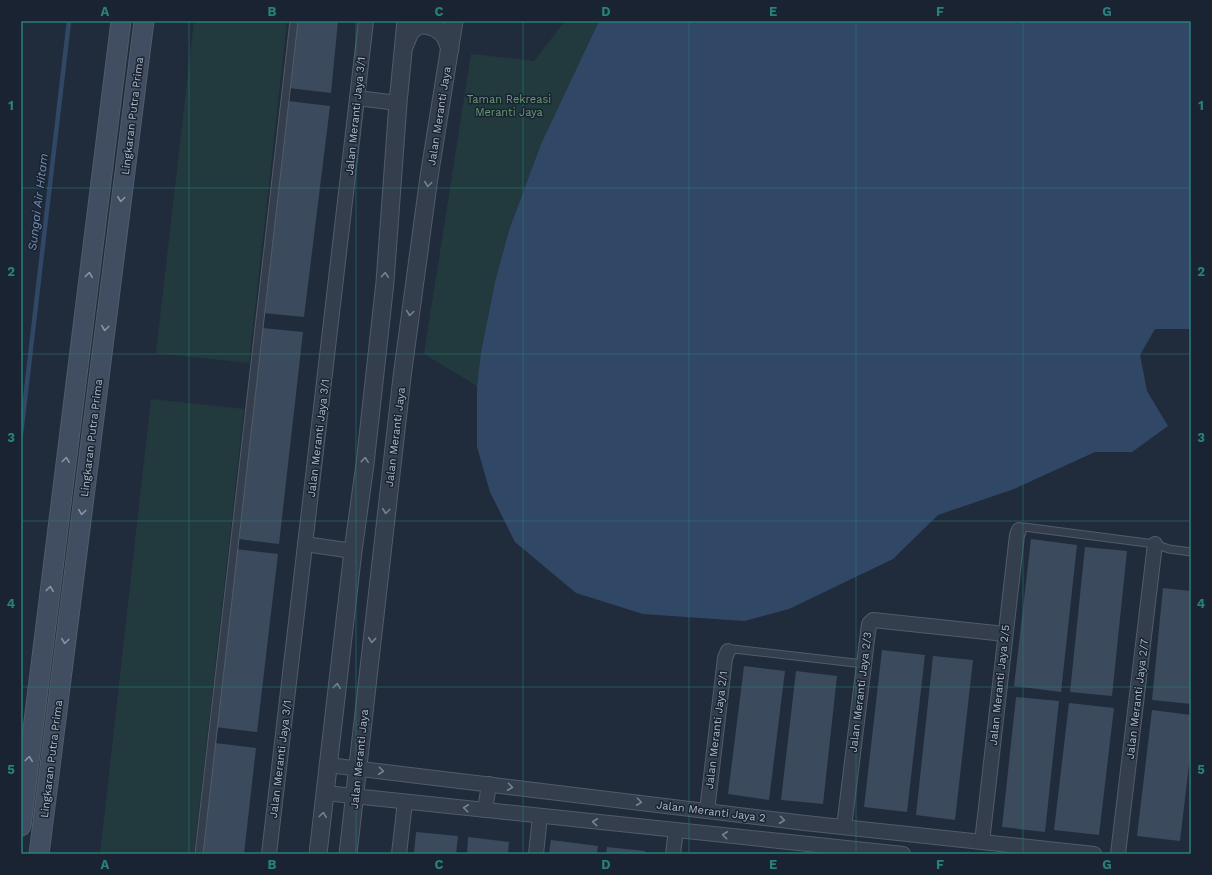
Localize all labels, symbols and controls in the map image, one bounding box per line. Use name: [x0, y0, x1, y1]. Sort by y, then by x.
text: A: [101, 4, 110, 19]
text: B: [268, 4, 277, 19]
text: C: [435, 4, 444, 19]
text: D: [601, 4, 611, 19]
text: E: [769, 4, 777, 19]
text: F: [936, 4, 944, 19]
text: G: [1102, 4, 1112, 19]
street label: Lingkaran Putra Prima: [119, 56, 146, 176]
street label: Jalan Meranti Jaya 3/1: [343, 56, 368, 176]
street label: Jalan Meranti Jaya: [425, 66, 454, 167]
park label: Taman Rekreasi Meranti Jaya: [467, 93, 551, 119]
text: 1: [8, 98, 14, 113]
text: 1: [1198, 98, 1204, 113]
water label: Sungai Air Hitam: [25, 153, 51, 251]
one-way arrow: [424, 181, 433, 187]
one-way arrow: [117, 196, 126, 202]
text: 2: [7, 264, 15, 279]
text: 2: [1197, 264, 1205, 279]
one-way arrow: [84, 272, 93, 278]
one-way arrow: [381, 272, 390, 278]
one-way arrow: [406, 310, 415, 316]
one-way arrow: [101, 325, 110, 331]
street label: Lingkaran Putra Prima: [78, 378, 105, 498]
street label: Jalan Meranti Jaya 3/1: [305, 378, 332, 498]
street label: Jalan Meranti Jaya: [383, 387, 408, 488]
text: 3: [7, 430, 15, 445]
text: 3: [1197, 430, 1205, 445]
one-way arrow: [62, 457, 71, 463]
one-way arrow: [360, 457, 369, 463]
one-way arrow: [382, 508, 391, 514]
one-way arrow: [78, 509, 87, 515]
one-way arrow: [46, 586, 55, 592]
text: 4: [7, 596, 16, 611]
text: 4: [1197, 596, 1206, 611]
street label: Jalan Meranti Jaya 2/5: [987, 624, 1012, 746]
street label: Jalan Meranti Jaya 2/3: [847, 631, 874, 753]
one-way arrow: [367, 637, 376, 643]
one-way arrow: [61, 638, 70, 644]
street label: Jalan Meranti Jaya 2/7: [1124, 638, 1151, 760]
street label: Jalan Meranti Jaya 2/1: [703, 670, 730, 790]
one-way arrow: [333, 683, 342, 689]
street label: Lingkaran Putra Prima: [38, 699, 65, 819]
street label: Jalan Meranti Jaya 3/1: [267, 699, 294, 819]
street label: Jalan Meranti Jaya: [348, 709, 371, 809]
one-way arrow: [24, 756, 33, 762]
text: 5: [7, 762, 15, 777]
text: 5: [1197, 762, 1205, 777]
one-way arrow: [378, 766, 384, 775]
one-way arrow: [507, 782, 513, 791]
one-way arrow: [636, 798, 642, 807]
street label: Jalan Meranti Jaya 2: [656, 798, 766, 825]
one-way arrow: [463, 804, 469, 813]
one-way arrow: [318, 812, 327, 818]
one-way arrow: [779, 815, 785, 824]
one-way arrow: [592, 817, 598, 826]
one-way arrow: [722, 831, 728, 840]
text: A: [101, 857, 110, 872]
text: B: [268, 857, 277, 872]
text: C: [435, 857, 444, 872]
text: D: [601, 857, 611, 872]
text: E: [769, 857, 777, 872]
text: F: [936, 857, 944, 872]
text: G: [1102, 857, 1112, 872]

